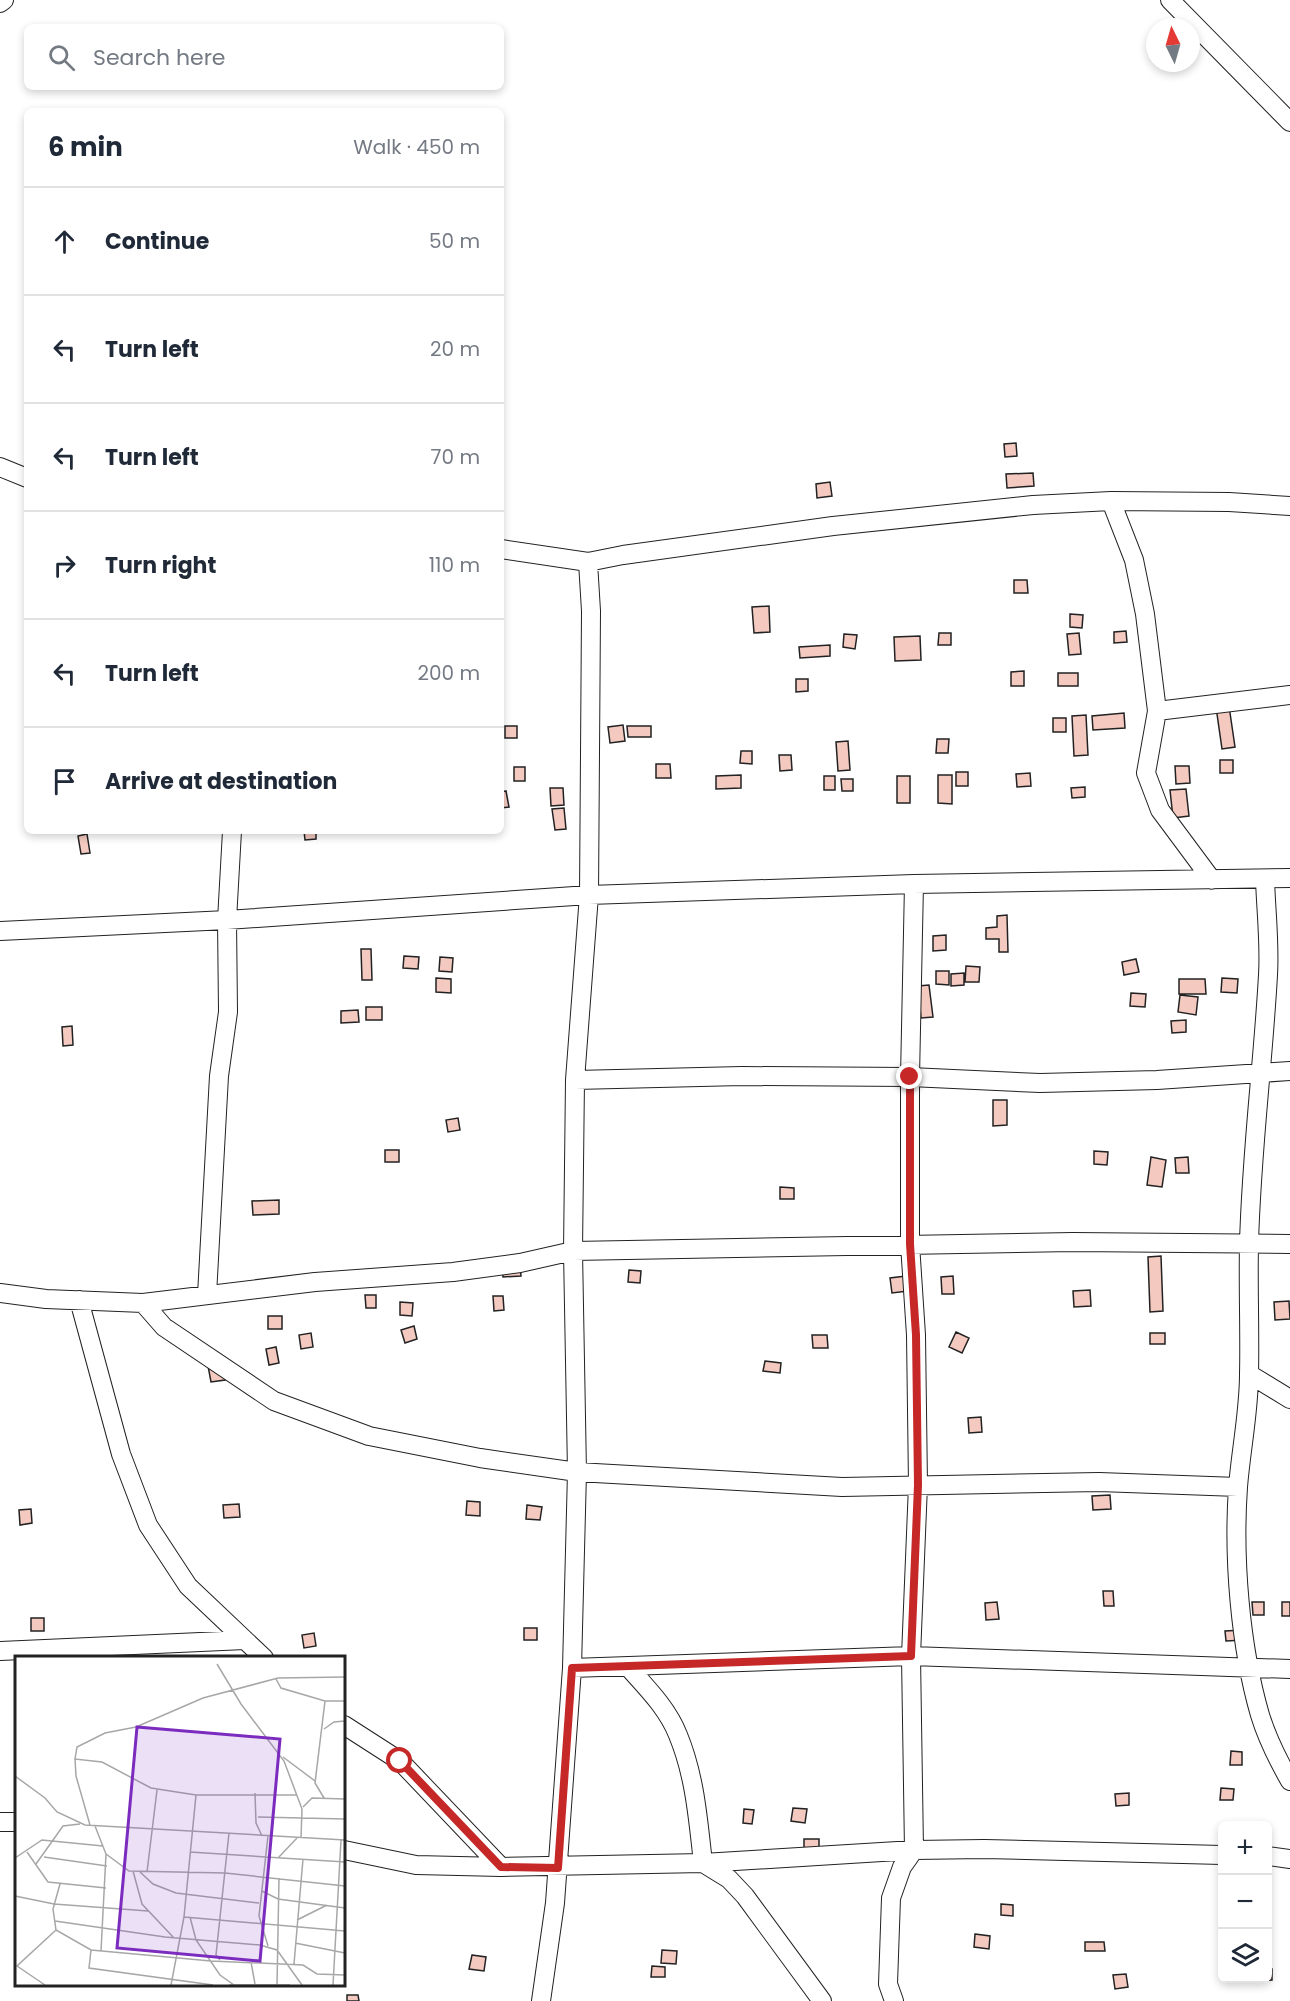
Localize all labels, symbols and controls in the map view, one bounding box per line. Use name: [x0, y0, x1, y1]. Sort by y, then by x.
north arrow: [1146, 18, 1200, 72]
search box: [24, 24, 504, 90]
icon: search: [45, 41, 78, 74]
text: Search here: [93, 42, 226, 73]
text: 6 min: [48, 129, 123, 165]
text: Walk · 450 m: [353, 133, 480, 161]
icon: ahead: [48, 225, 81, 258]
text: Continue: [105, 226, 209, 257]
text: 50 m: [429, 227, 480, 255]
icon: left: [48, 333, 81, 366]
text: Turn left: [105, 334, 199, 365]
text: 20 m: [430, 335, 480, 363]
icon: left: [48, 441, 81, 474]
text: Turn left: [105, 442, 199, 473]
text: 70 m: [431, 443, 480, 471]
icon: right: [48, 549, 81, 582]
text: Turn right: [105, 550, 216, 581]
text: 110 m: [429, 551, 480, 579]
icon: left: [48, 657, 81, 690]
text: Turn left: [105, 658, 199, 689]
text: 200 m: [417, 659, 480, 687]
icon: arrive: [48, 765, 81, 798]
text: Arrive at destination: [105, 766, 337, 797]
route end: [896, 1063, 922, 1089]
inset map: [15, 1656, 345, 1986]
route start: [386, 1747, 412, 1773]
map controls: [1218, 1821, 1272, 1983]
button: +: [1218, 1821, 1272, 1875]
button: −: [1218, 1875, 1272, 1929]
button: layers: [1218, 1929, 1272, 1983]

